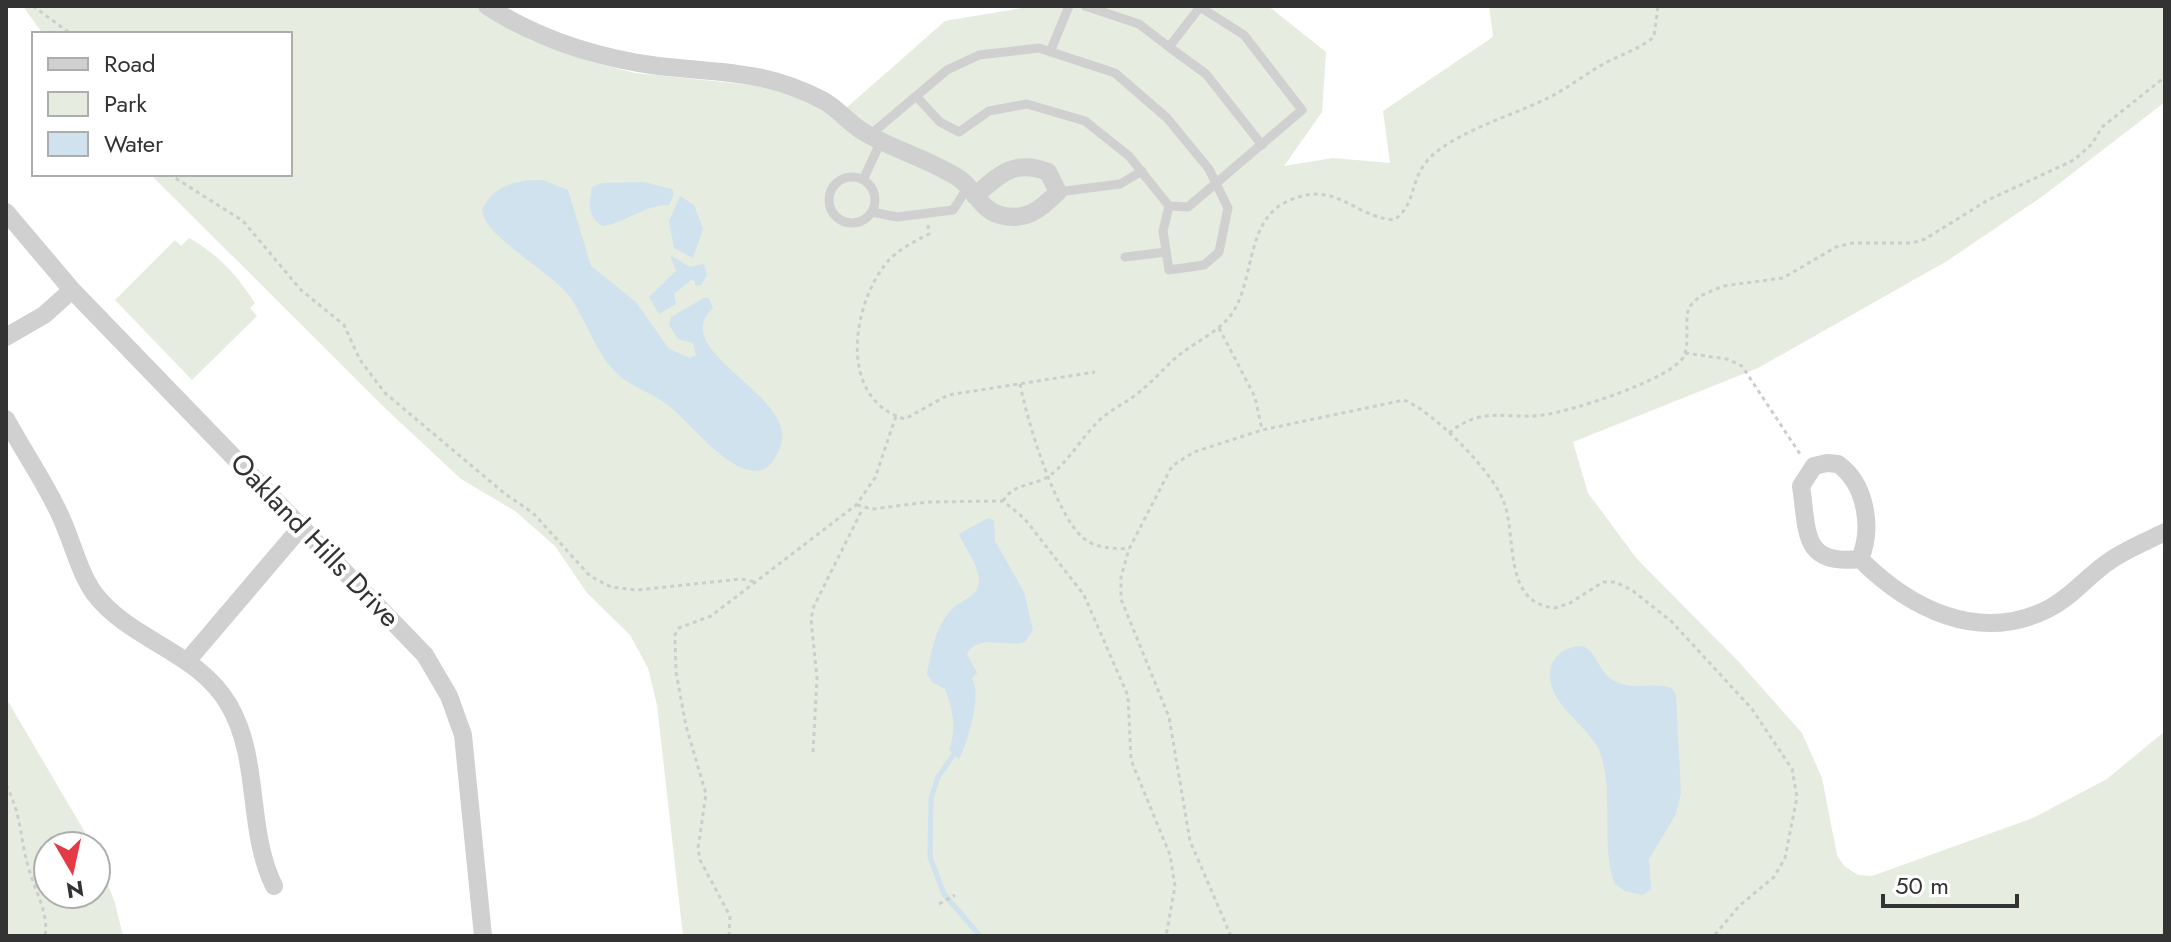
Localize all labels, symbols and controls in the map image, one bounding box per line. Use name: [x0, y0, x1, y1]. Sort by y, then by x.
legend: [32, 32, 292, 176]
text: Road: [104, 46, 156, 81]
text: Park: [104, 86, 147, 121]
text: Water: [104, 126, 164, 161]
street label: Oakland Hills Drive: [221, 443, 409, 637]
north arrow: [32, 830, 112, 910]
scale bar: [1883, 858, 2017, 908]
text: 50 m: [1895, 868, 1949, 903]
text: N: [64, 873, 86, 907]

